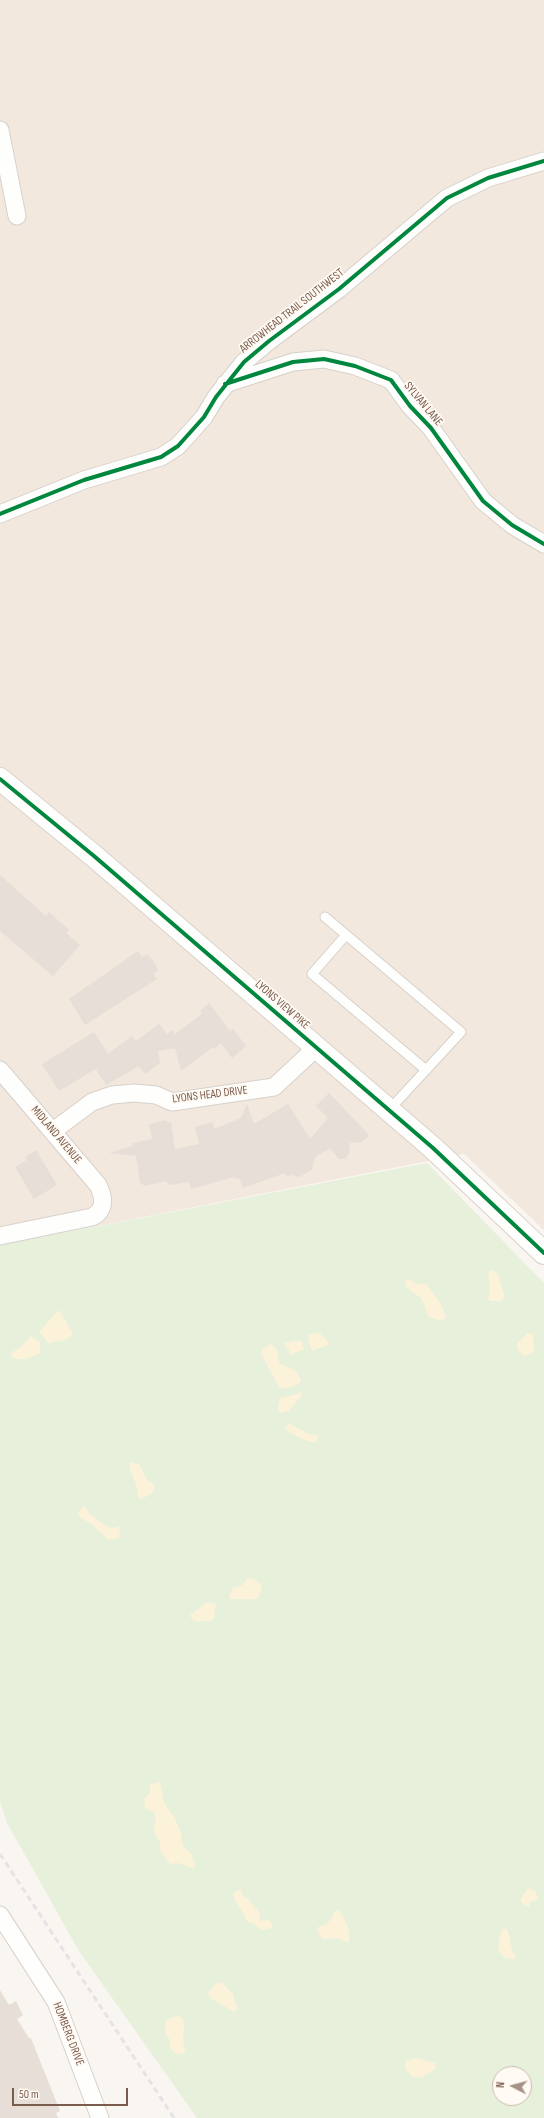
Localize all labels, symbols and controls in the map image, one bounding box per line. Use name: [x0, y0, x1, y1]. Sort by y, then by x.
street label: ARROWHEAD TRAIL SOUTHWEST: [237, 266, 347, 356]
street label: SYLVAN LANE: [400, 379, 446, 429]
street label: LYONS VIEW PIKE: [252, 977, 312, 1033]
street label: LYONS HEAD DRIVE: [172, 1083, 248, 1107]
street label: MIDLAND AVENUE: [28, 1103, 84, 1167]
street label: HOMBERG DRIVE: [49, 2000, 87, 2068]
north arrow: [492, 2066, 532, 2106]
scale bar: [14, 2080, 130, 2106]
text: N: [494, 2081, 507, 2088]
text: 50 m: [19, 2087, 39, 2102]

